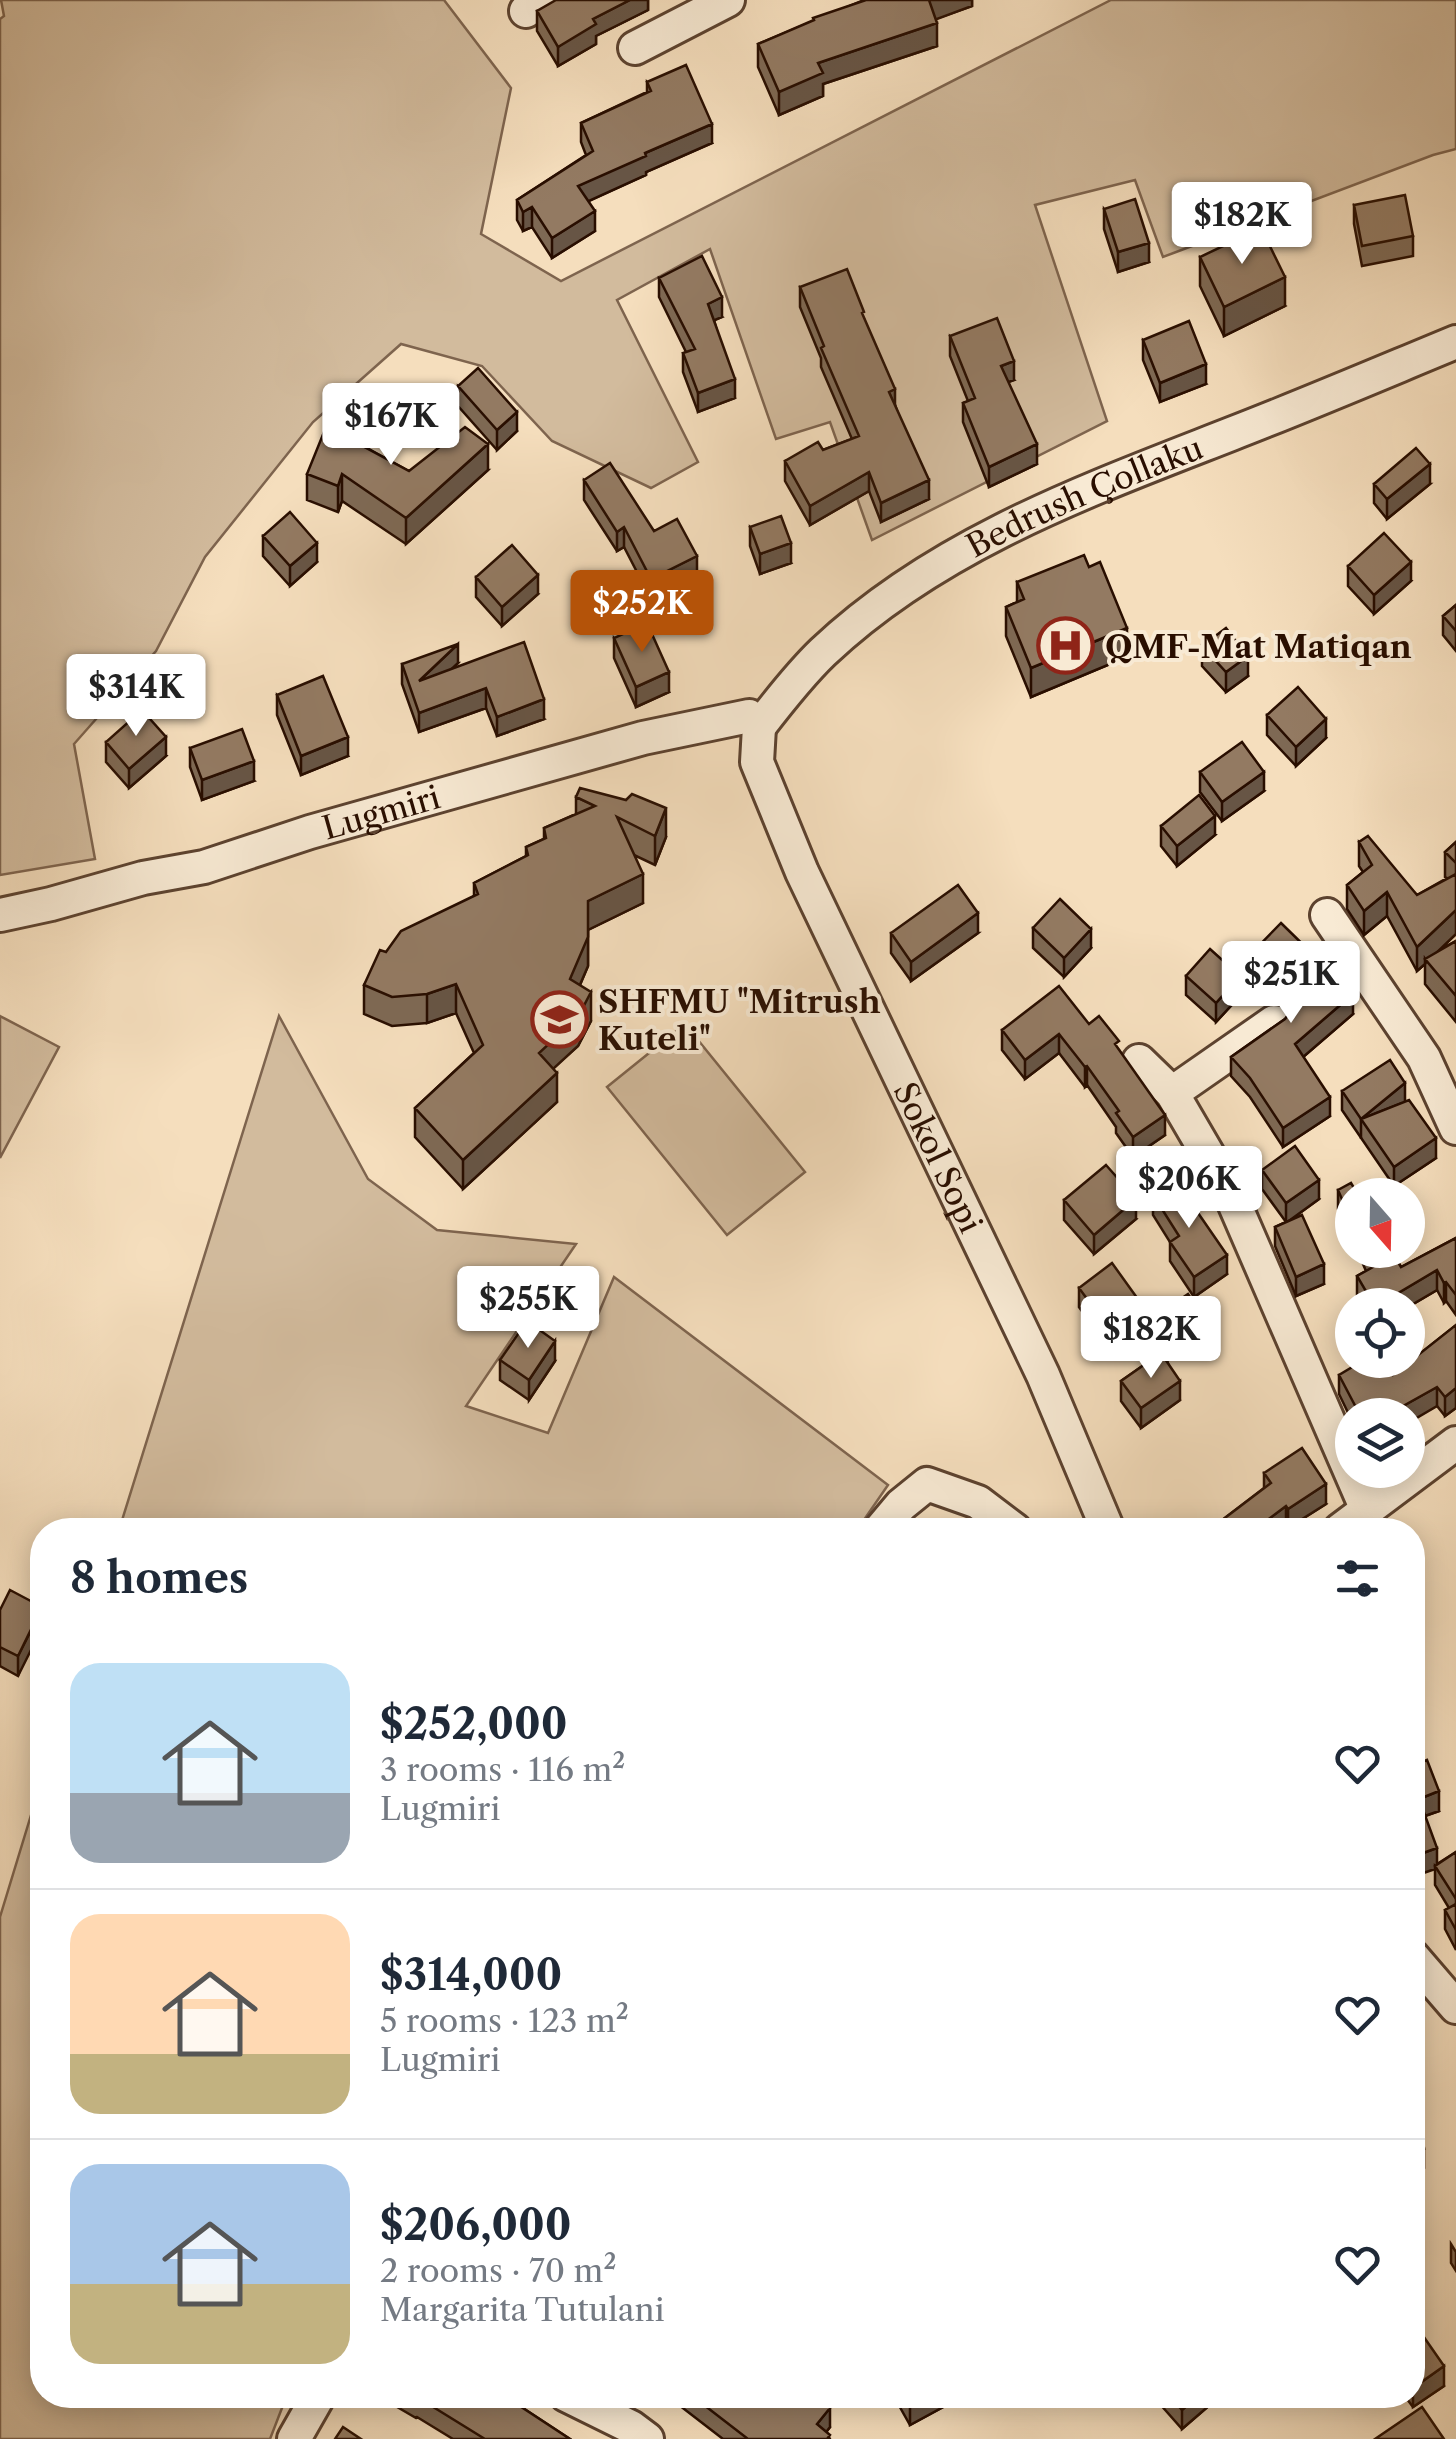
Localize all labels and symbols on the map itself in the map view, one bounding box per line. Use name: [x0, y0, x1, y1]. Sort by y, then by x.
pin: $182K: [1172, 182, 1312, 267]
pin: $167K: [321, 383, 461, 468]
street label: Bedrush Çollaku: [959, 428, 1208, 565]
pin: $252K: [572, 570, 712, 655]
hospital icon: QMF-Mat Matiqan: [1036, 616, 1096, 676]
place label: QMF-Mat Matiqan: [1105, 627, 1412, 666]
pin: $314K: [66, 654, 206, 739]
street label: Lugmiri: [318, 777, 444, 847]
pin: $251K: [1221, 941, 1361, 1026]
place label: SHFMU "Mitrush Kuteli": [598, 982, 881, 1058]
school or university icon: SHFMU "Mitrush Kuteli": [529, 989, 589, 1049]
street label: Sokol Sopi: [886, 1076, 991, 1239]
pin: $206K: [1119, 1146, 1259, 1231]
north arrow: [1335, 1178, 1425, 1268]
pin: $255K: [458, 1266, 598, 1351]
pin: $182K: [1081, 1296, 1221, 1381]

